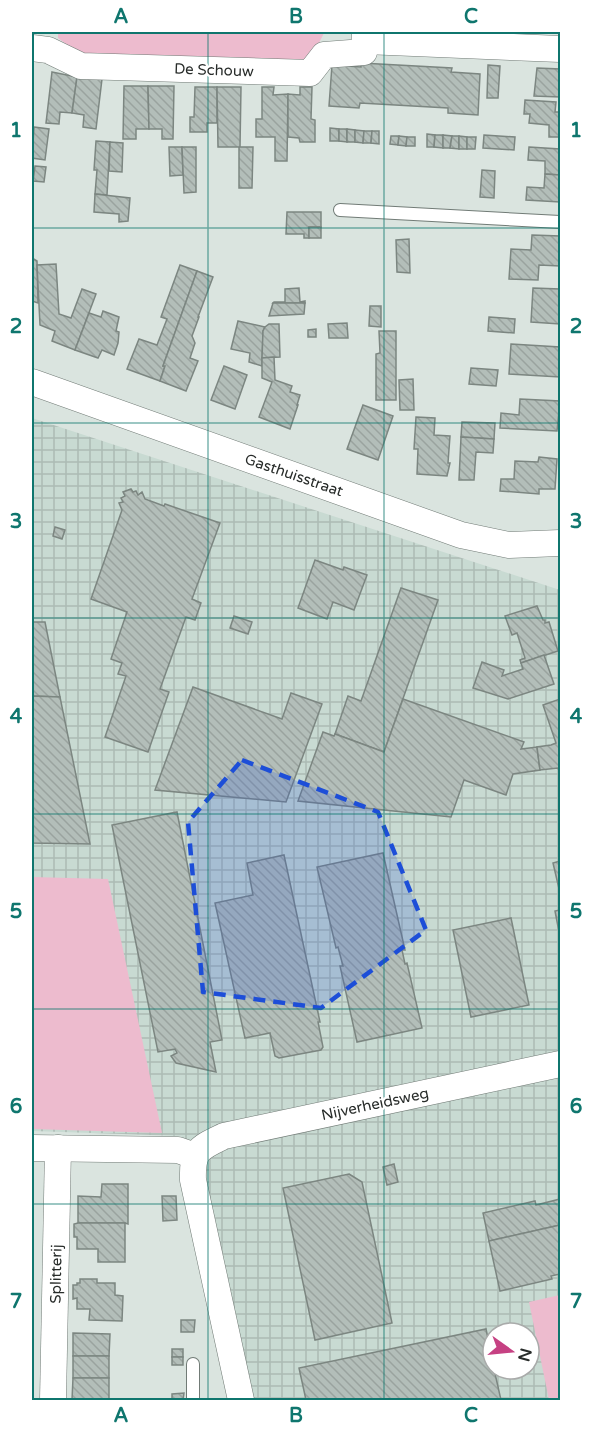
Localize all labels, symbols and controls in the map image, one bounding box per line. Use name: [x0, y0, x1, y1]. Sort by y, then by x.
text: A: [114, 5, 129, 29]
text: B: [289, 5, 303, 29]
text: C: [464, 5, 478, 29]
street label: De Schouw: [174, 60, 254, 80]
text: 1: [10, 119, 22, 143]
text: 1: [570, 119, 582, 143]
text: 2: [10, 315, 22, 339]
text: 2: [570, 315, 582, 339]
street label: Gasthuisstraat: [242, 450, 346, 500]
text: 3: [10, 510, 22, 534]
text: 3: [570, 510, 582, 534]
text: 4: [10, 705, 23, 729]
text: 4: [570, 705, 583, 729]
text: 5: [10, 900, 22, 924]
text: 5: [570, 900, 582, 924]
street label: Nijverheidsweg: [320, 1084, 430, 1124]
text: 6: [10, 1095, 22, 1119]
text: 6: [570, 1095, 582, 1119]
street label: Splitterij: [46, 1244, 66, 1304]
text: 7: [10, 1290, 22, 1314]
text: 7: [570, 1290, 582, 1314]
north arrow: [481, 1321, 541, 1381]
text: N: [513, 1346, 536, 1363]
text: A: [114, 1404, 129, 1428]
text: B: [289, 1404, 303, 1428]
text: C: [464, 1404, 478, 1428]

